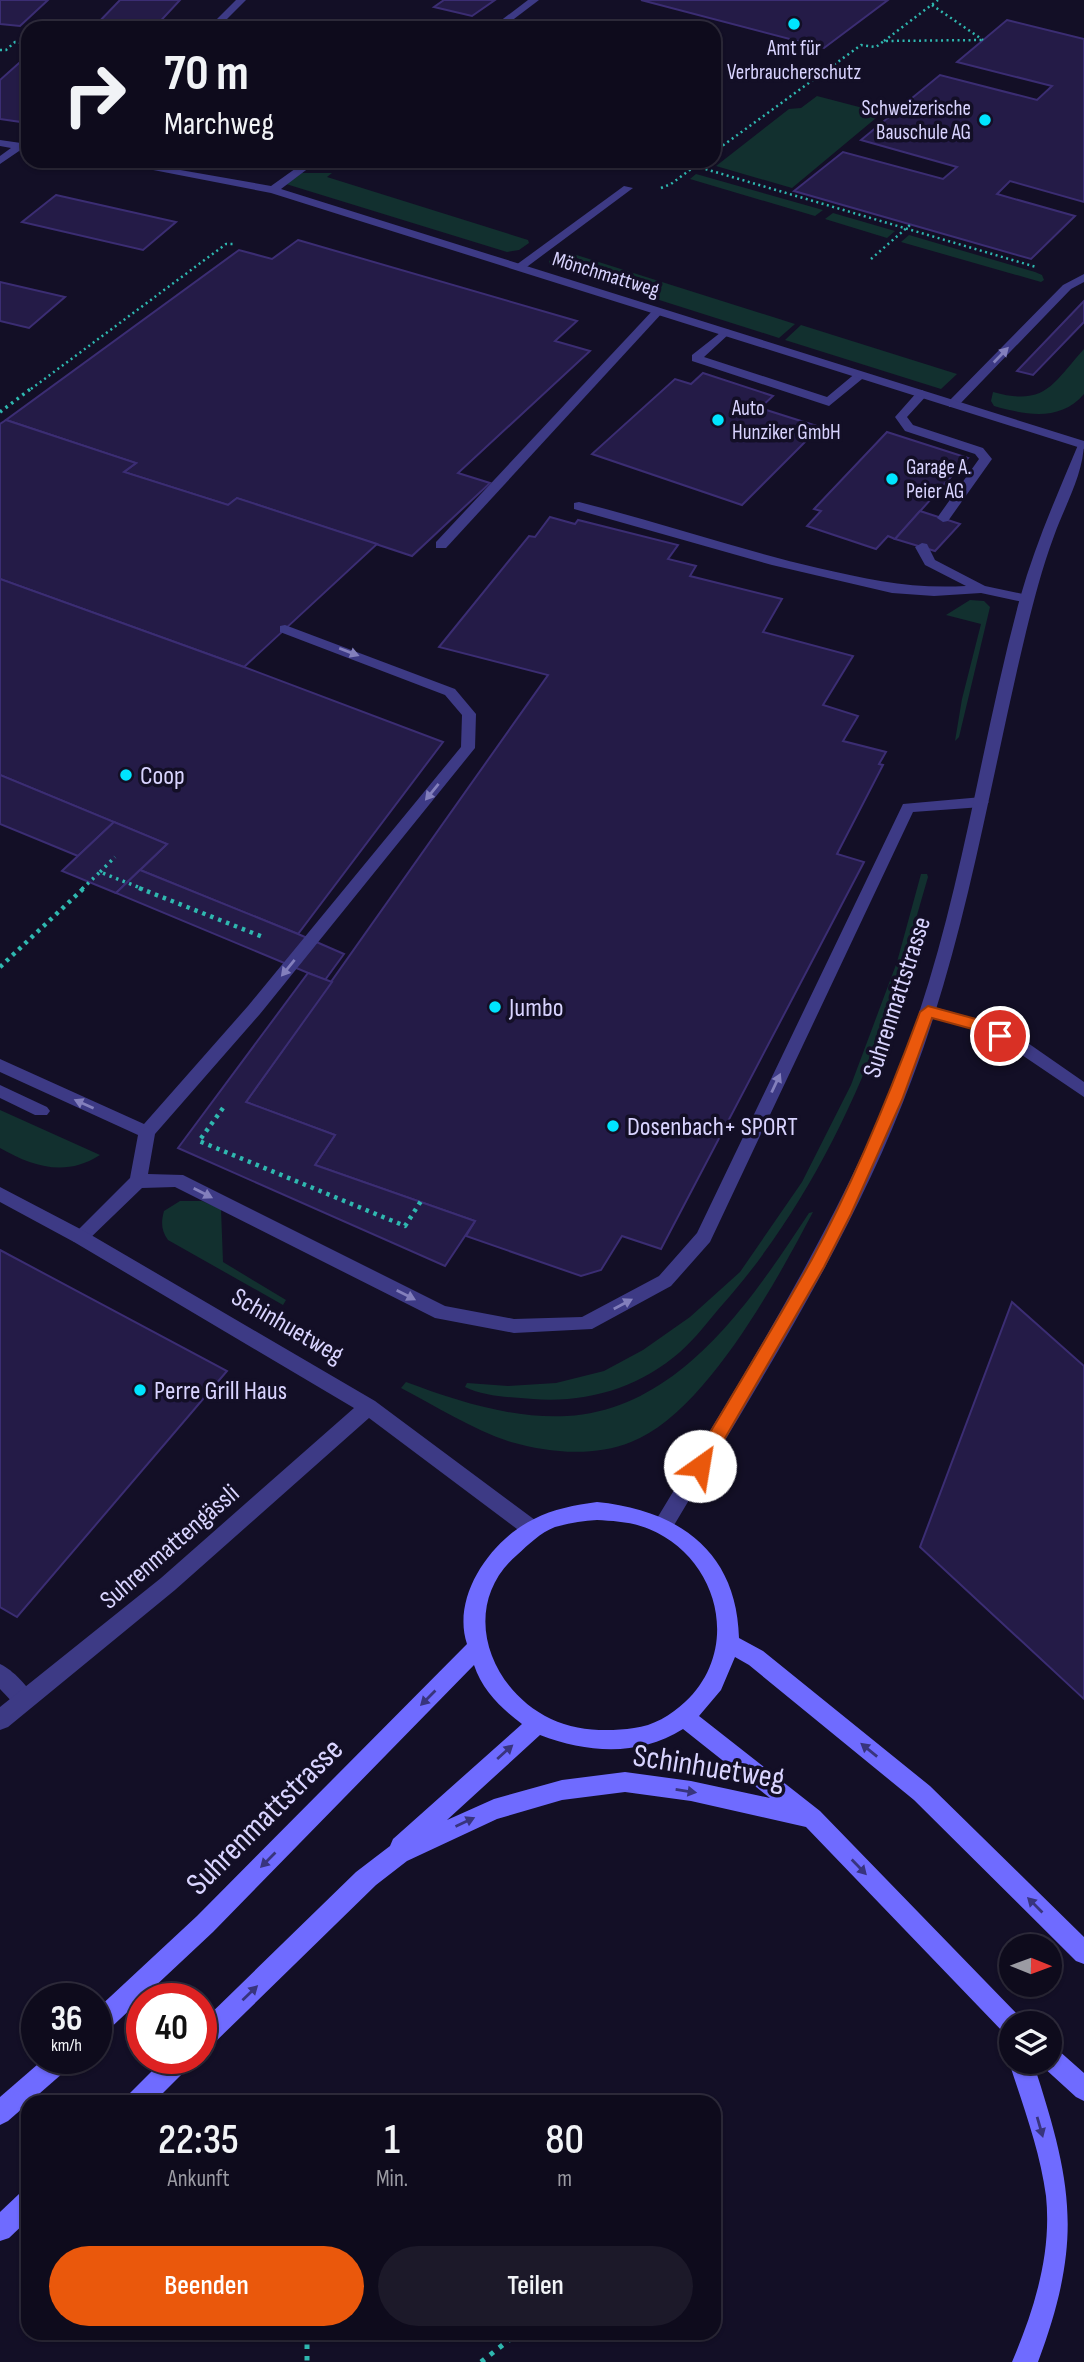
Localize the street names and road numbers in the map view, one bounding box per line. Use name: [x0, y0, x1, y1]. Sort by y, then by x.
street label: Mönchmattweg: [549, 246, 662, 303]
street label: Suhrenmattstrasse: [857, 913, 938, 1082]
street label: Schinhuetweg: [226, 1282, 349, 1371]
street label: Suhrenmattengässli: [94, 1478, 246, 1616]
street label: Suhrenmattstrasse: [178, 1730, 352, 1904]
street label: Schinhuetweg: [630, 1736, 787, 1799]

